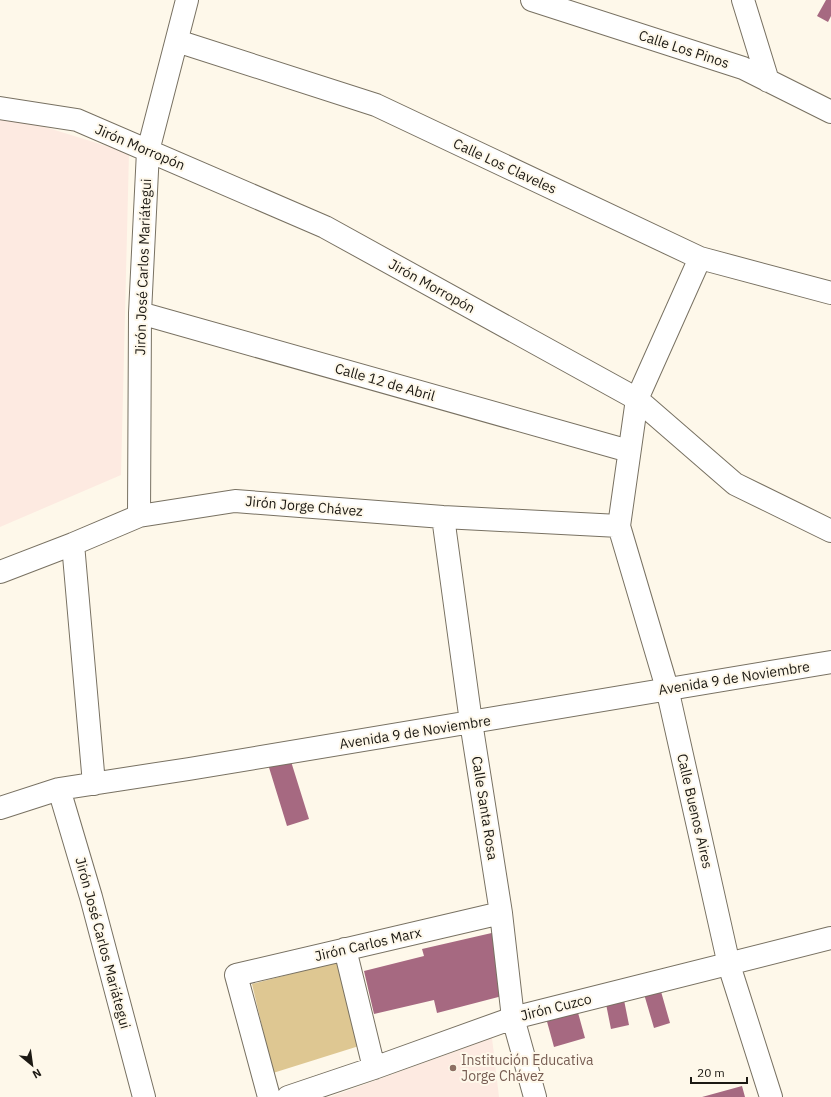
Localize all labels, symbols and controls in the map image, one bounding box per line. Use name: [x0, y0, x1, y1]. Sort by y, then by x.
street label: Calle Los Pinos: [636, 26, 732, 72]
street label: Jirón Morropón: [92, 120, 188, 174]
street label: Calle Los Claveles: [450, 134, 560, 198]
street label: Jirón José Carlos Mariátegui: [131, 178, 155, 356]
street label: Jirón Morropón: [386, 255, 478, 317]
street label: Calle 12 de Abril: [333, 359, 437, 405]
street label: Jirón Jorge Chávez: [245, 492, 364, 520]
street label: Avenida 9 de Noviembre: [657, 657, 811, 699]
street label: Avenida 9 de Noviembre: [338, 711, 492, 753]
street label: Calle Buenos Aires: [673, 752, 717, 870]
street label: Calle Santa Rosa: [468, 755, 502, 862]
street label: Jirón José Carlos Mariátegui: [71, 855, 135, 1031]
street label: Jirón Carlos Marx: [313, 923, 423, 965]
street label: Jirón Cuzco: [519, 989, 594, 1025]
north arrow: [12, 1045, 52, 1085]
place label: Institución Educativa Jorge Chávez: [461, 1051, 594, 1085]
scale bar: [691, 1059, 747, 1085]
marker: Institución Educativa Jorge Chávez: [448, 1063, 458, 1073]
text: 20 m: [697, 1065, 725, 1080]
text: N: [30, 1066, 44, 1082]

